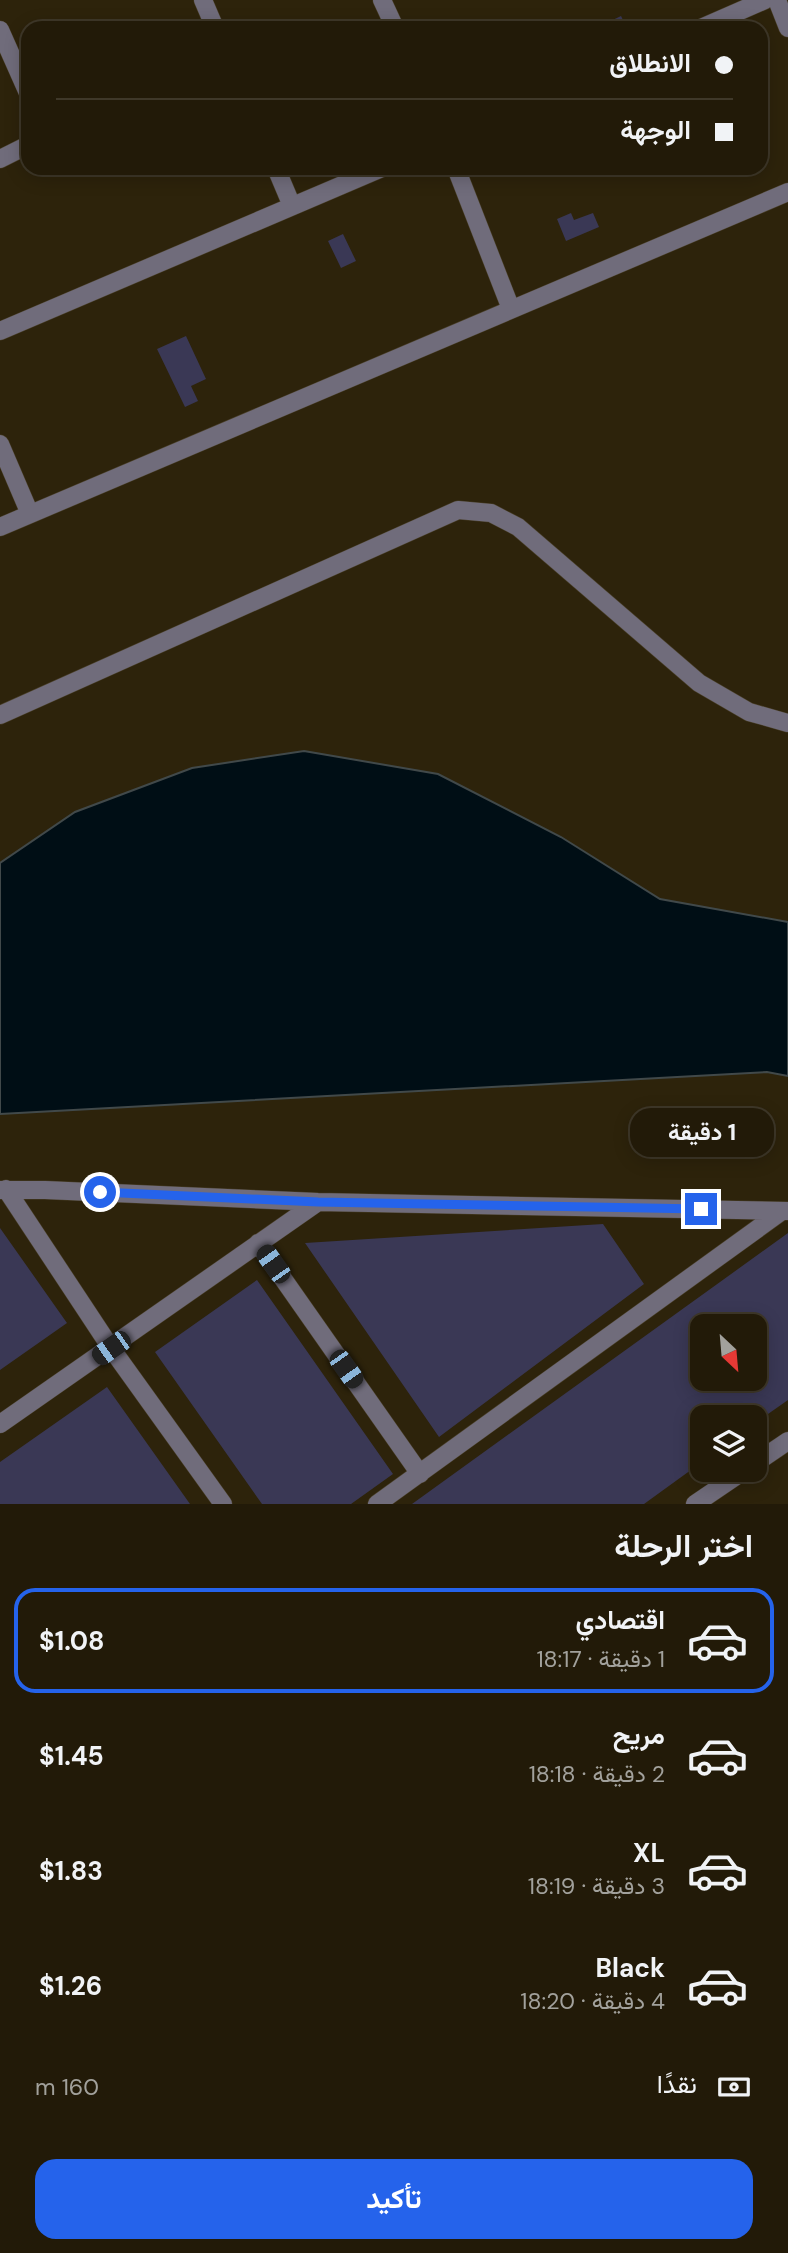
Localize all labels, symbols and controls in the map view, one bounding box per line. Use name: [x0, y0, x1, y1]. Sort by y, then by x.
text: الانطلاق: [609, 46, 691, 80]
text: الوجهة: [620, 113, 691, 147]
callout: 1 دقيقة: [629, 1108, 773, 1156]
text: 1 دقيقة: [668, 1117, 736, 1147]
route start: [84, 1176, 116, 1208]
route end: [685, 1193, 717, 1225]
car: [253, 1241, 294, 1287]
north arrow: [690, 1314, 766, 1391]
map controls: [690, 1314, 767, 1482]
car: [88, 1327, 135, 1369]
car: [326, 1346, 367, 1392]
button: layers: [690, 1405, 767, 1482]
text: اختر الرحلة: [614, 1525, 753, 1567]
text: اقتصادي: [576, 1603, 665, 1637]
icon: car: [686, 1609, 749, 1672]
text: $1.08: [39, 1624, 104, 1658]
text: 1 دقيقة · 18:17: [536, 1644, 665, 1674]
text: مريح: [613, 1718, 665, 1752]
icon: car: [686, 1724, 749, 1787]
text: $1.45: [39, 1739, 104, 1773]
text: 2 دقيقة · 18:18: [529, 1759, 665, 1789]
text: XL: [633, 1836, 665, 1870]
icon: car: [686, 1839, 749, 1902]
text: $1.83: [39, 1854, 103, 1888]
text: 3 دقيقة · 18:19: [528, 1871, 665, 1901]
text: Black: [595, 1951, 665, 1985]
icon: car: [686, 1954, 749, 2017]
text: $1.26: [39, 1969, 102, 2003]
text: 4 دقيقة · 18:20: [520, 1986, 665, 2016]
text: نقدًا: [657, 2067, 697, 2101]
icon: cash: [715, 2068, 753, 2106]
text: 160 m: [35, 2072, 99, 2102]
button: تأكيد: [35, 2159, 753, 2239]

